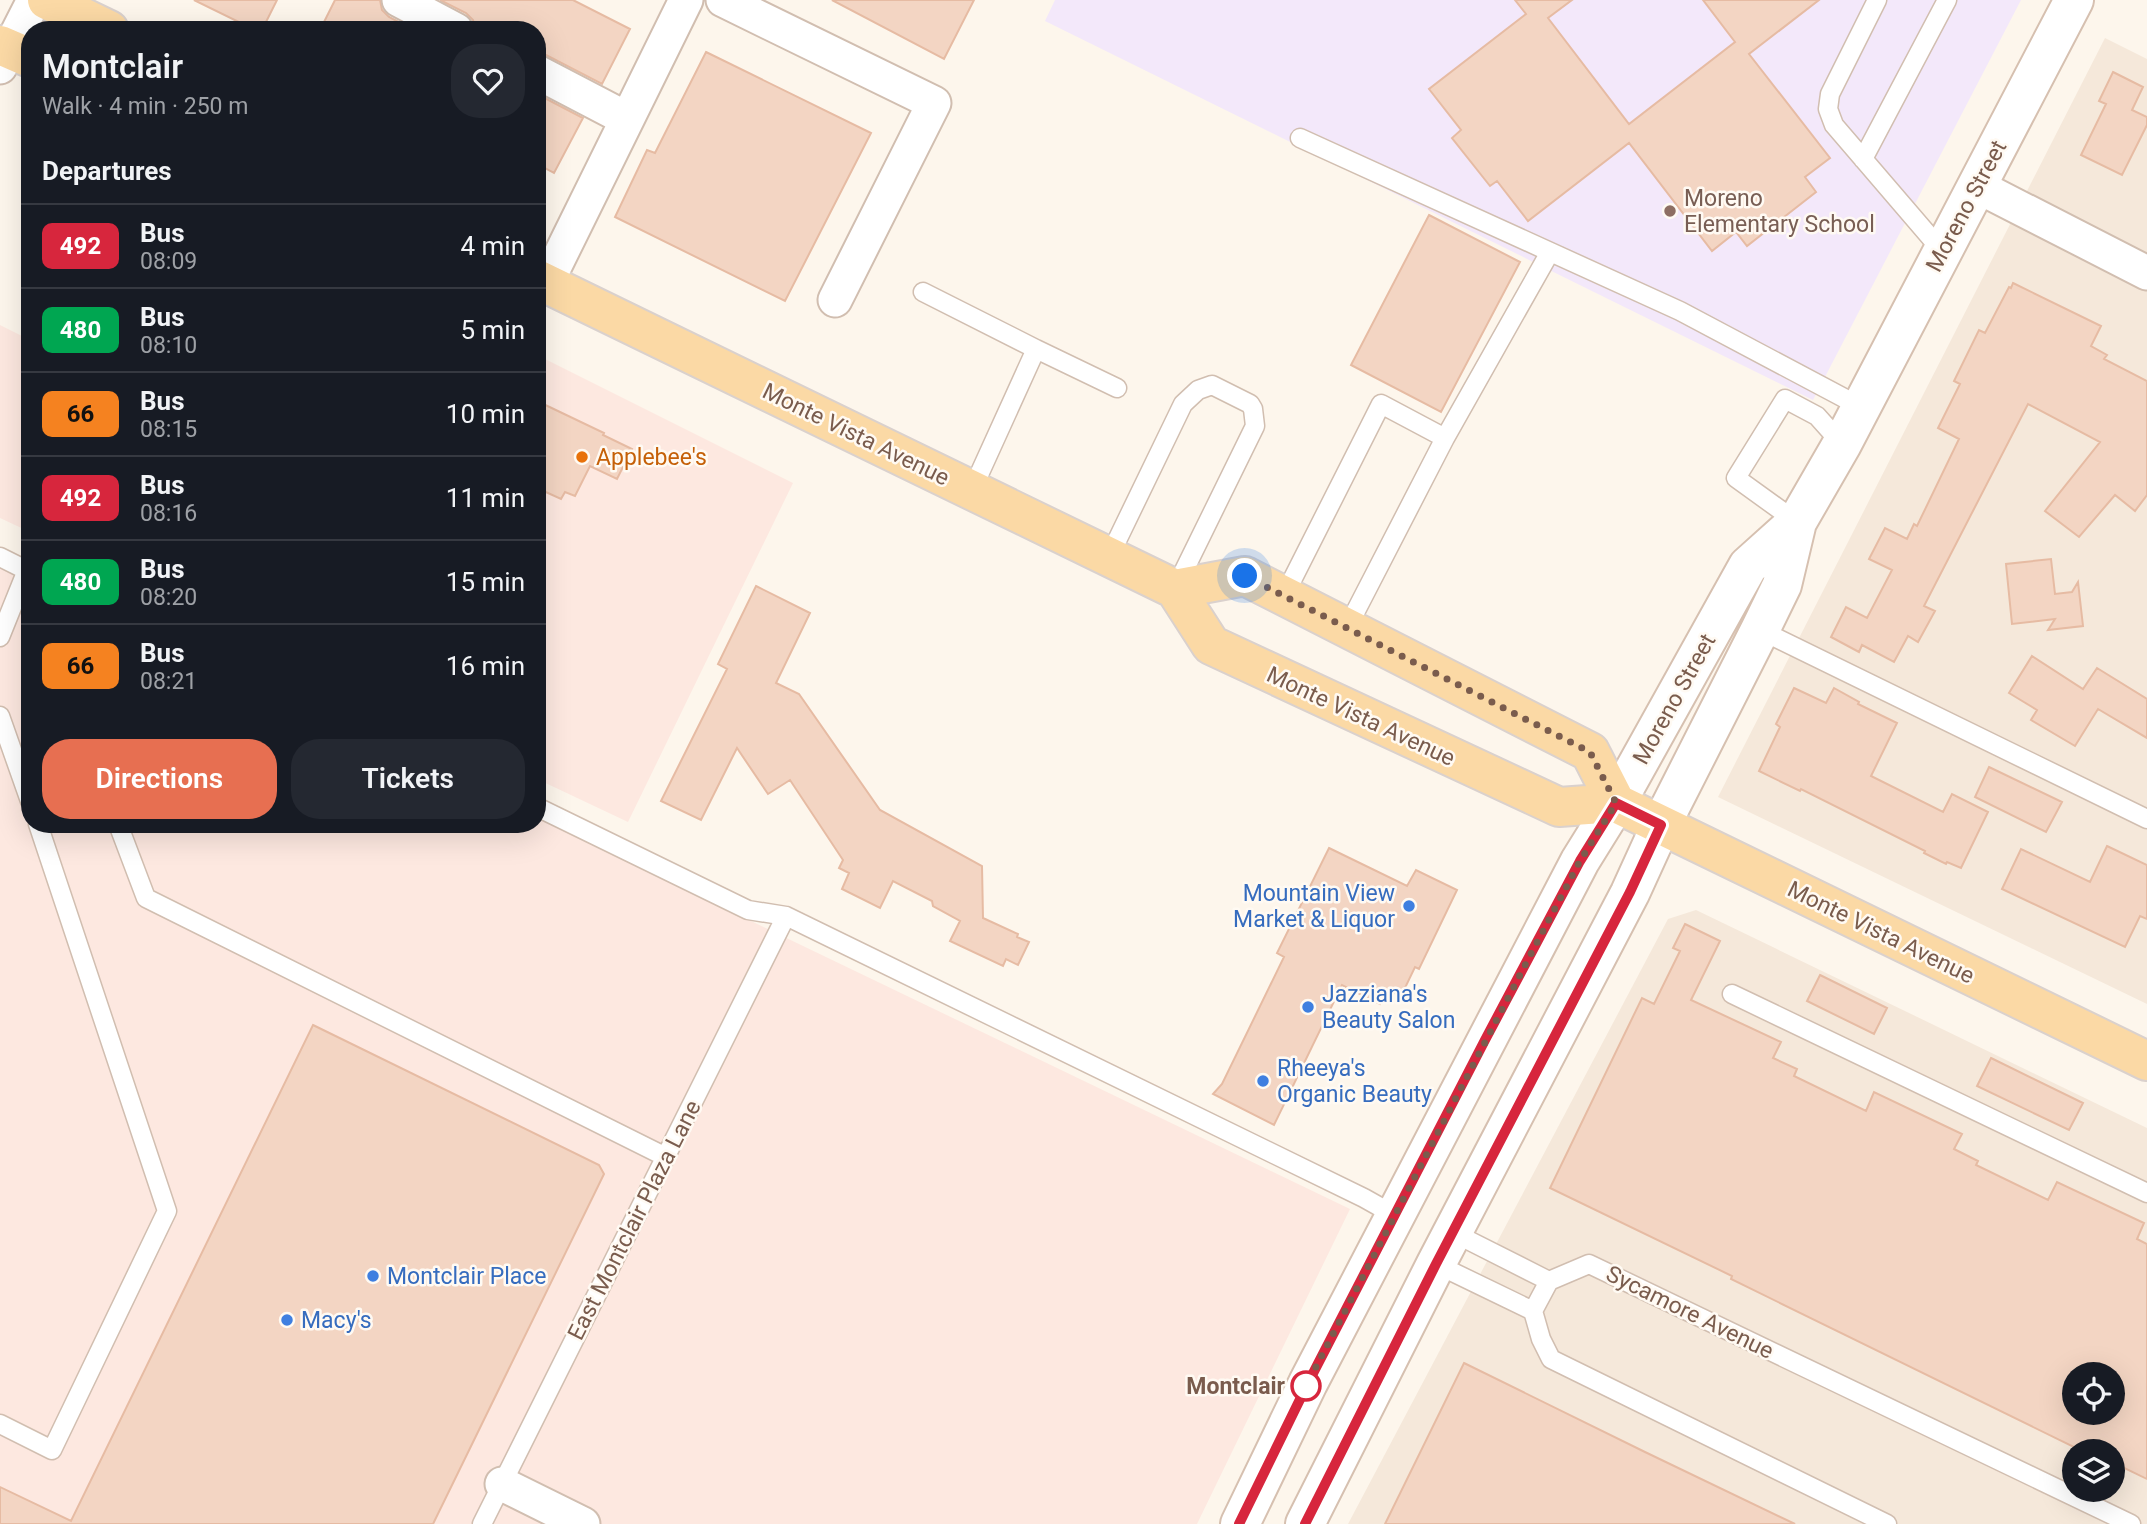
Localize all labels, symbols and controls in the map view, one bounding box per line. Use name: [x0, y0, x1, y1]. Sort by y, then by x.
button: heart: [451, 44, 525, 118]
text: Montclair: [42, 47, 183, 86]
text: Walk · 4 min · 250 m: [42, 93, 248, 120]
street label: Moreno Street: [1920, 136, 2012, 277]
text: Departures: [42, 156, 172, 186]
place label: Moreno Elementary School: [1684, 185, 1875, 238]
marker: Moreno Elementary School: [1662, 203, 1678, 219]
text: Bus: [140, 218, 185, 248]
text: 4 min: [460, 231, 525, 261]
text: 492: [60, 232, 101, 260]
text: 08:09: [140, 248, 197, 275]
text: Bus: [140, 302, 185, 332]
text: 5 min: [460, 315, 525, 345]
text: 480: [60, 316, 101, 344]
text: 08:10: [140, 332, 197, 359]
street label: Monte Vista Avenue: [758, 378, 954, 491]
text: Bus: [140, 386, 185, 416]
text: 10 min: [446, 399, 525, 429]
text: 66: [67, 400, 94, 428]
text: 08:15: [140, 416, 197, 443]
place label: Applebee's: [596, 444, 707, 471]
marker: Applebee's: [574, 449, 590, 465]
text: Bus: [140, 470, 185, 500]
text: 11 min: [446, 483, 525, 513]
text: 492: [60, 484, 101, 512]
text: 08:16: [140, 500, 197, 527]
text: Bus: [140, 554, 185, 584]
your location: [1227, 558, 1262, 593]
text: 15 min: [446, 567, 525, 597]
text: 480: [60, 568, 101, 596]
text: 08:20: [140, 584, 197, 611]
street label: Moreno Street: [1627, 629, 1721, 769]
text: Bus: [140, 638, 185, 668]
text: 16 min: [446, 651, 525, 681]
text: 66: [67, 652, 94, 680]
street label: Monte Vista Avenue: [1262, 661, 1459, 772]
text: 08:21: [140, 668, 197, 695]
button: Directions: [42, 739, 277, 819]
button: Tickets: [291, 739, 525, 819]
street label: Monte Vista Avenue: [1783, 876, 1979, 989]
place label: Mountain View Market & Liquor: [1233, 880, 1395, 933]
marker: Mountain View Market & Liquor: [1401, 898, 1417, 914]
place label: Jazziana's Beauty Salon: [1322, 981, 1455, 1034]
marker: Jazziana's Beauty Salon: [1300, 999, 1316, 1015]
place label: Rheeya's Organic Beauty: [1277, 1055, 1432, 1108]
marker: Rheeya's Organic Beauty: [1255, 1073, 1271, 1089]
street label: East Montclair Plaza Lane: [562, 1096, 707, 1345]
street label: Sycamore Avenue: [1602, 1260, 1778, 1365]
place label: Montclair Place: [387, 1263, 547, 1290]
marker: Montclair Place: [365, 1268, 381, 1284]
place label: Macy's: [301, 1307, 372, 1334]
marker: Macy's: [279, 1312, 295, 1328]
map controls: [2062, 1362, 2125, 1502]
button: locate: [2062, 1362, 2125, 1425]
marker: Montclair: [1291, 1371, 1321, 1401]
place label: Montclair: [1186, 1373, 1286, 1400]
button: layers: [2062, 1439, 2125, 1502]

